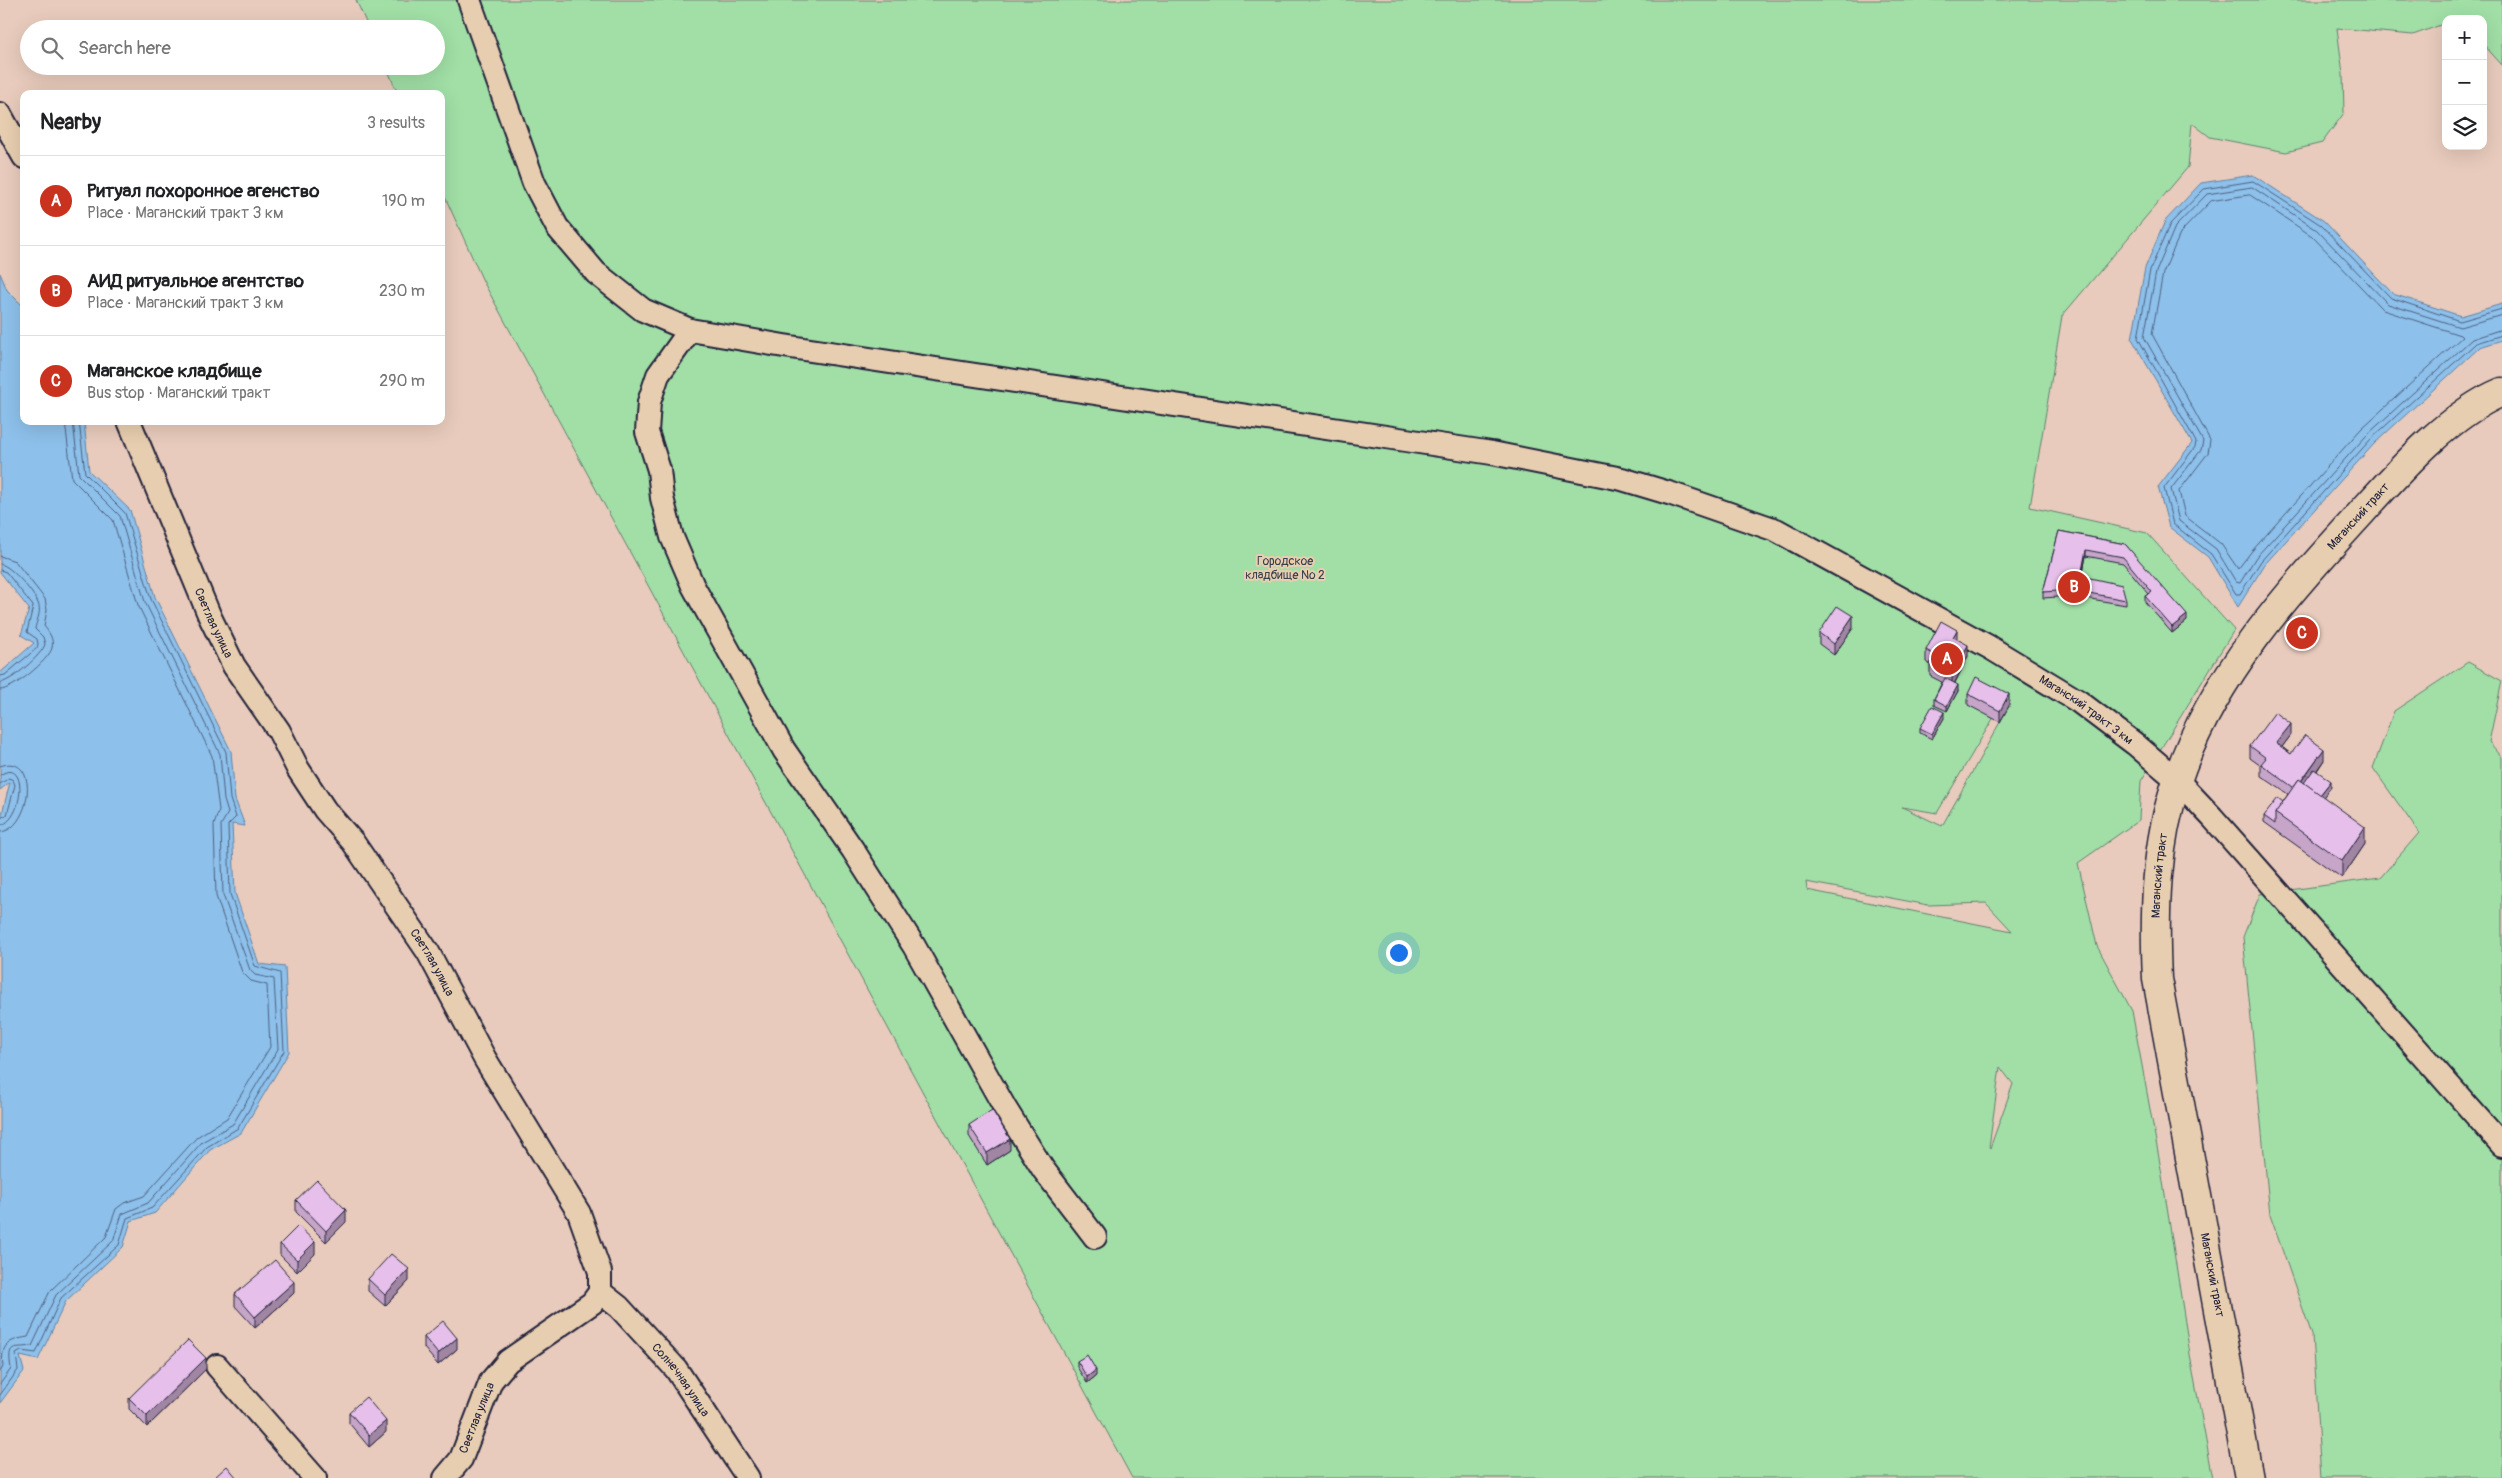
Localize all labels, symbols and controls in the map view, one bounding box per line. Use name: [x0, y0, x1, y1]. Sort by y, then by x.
map controls: [2442, 15, 2487, 150]
button: +: [2442, 15, 2487, 60]
search box: [20, 20, 445, 75]
icon: search: [38, 34, 66, 62]
text: Search here: [78, 36, 171, 60]
button: −: [2442, 60, 2487, 105]
button: layers: [2442, 105, 2487, 150]
text: Nearby: [40, 109, 101, 136]
text: 3 results: [367, 113, 425, 133]
text: Ритуал похоронное агенство: [87, 179, 319, 203]
text: A: [51, 191, 61, 211]
text: 190 m: [382, 191, 425, 211]
text: Place · Маганский тракт 3 км: [87, 203, 284, 223]
text: АИД ритуальное агентство: [87, 269, 304, 293]
text: B: [51, 281, 61, 301]
text: 230 m: [379, 281, 425, 301]
text: Place · Маганский тракт 3 км: [87, 293, 284, 313]
text: Маганское кладбище: [87, 359, 262, 383]
text: C: [51, 371, 61, 391]
text: 290 m: [379, 371, 425, 391]
text: Bus stop · Маганский тракт: [87, 383, 271, 403]
street label: Маганский тракт: [2324, 480, 2392, 553]
park label: Городское кладбище № 2: [1245, 554, 1325, 583]
pin: B: [2058, 568, 2090, 606]
street label: Светлая улица: [191, 586, 237, 661]
pin: C: [2286, 614, 2318, 652]
pin: A: [1931, 640, 1963, 678]
street label: Маганский тракт 3 км: [2036, 672, 2136, 748]
street label: Маганский тракт: [2148, 832, 2171, 918]
street label: Светлая улица: [407, 926, 458, 999]
your location: [1386, 940, 1412, 966]
street label: Маганский тракт: [2196, 1232, 2228, 1318]
street label: Солнечная улица: [649, 1340, 713, 1420]
street label: Светлая улица: [456, 1380, 498, 1456]

